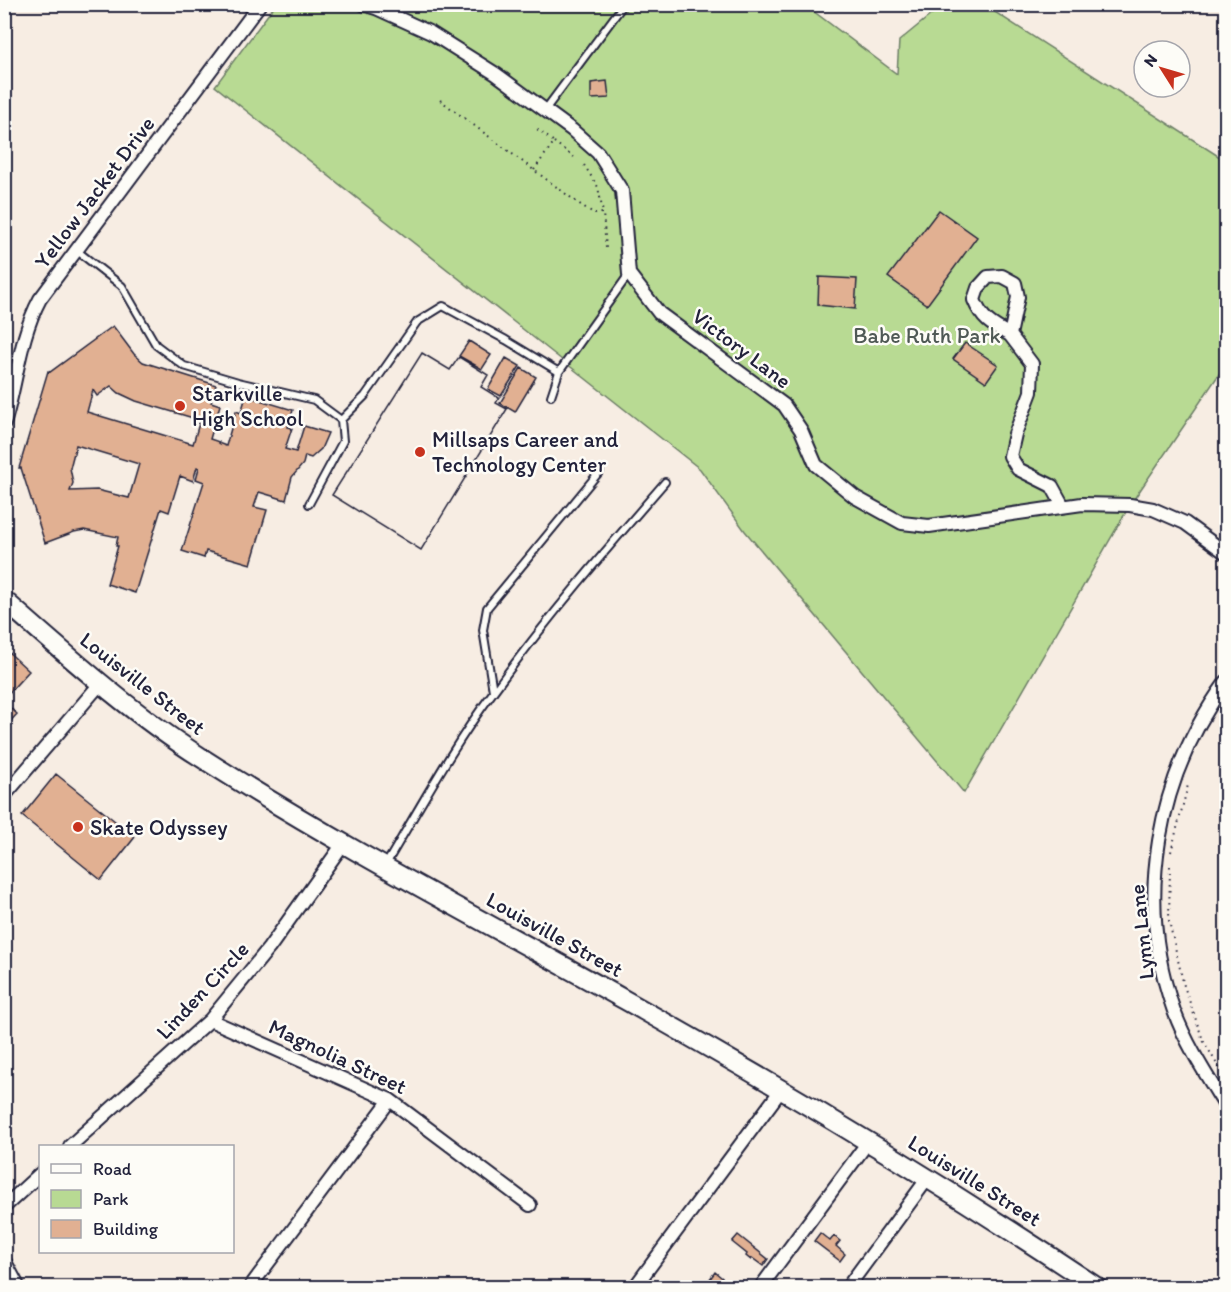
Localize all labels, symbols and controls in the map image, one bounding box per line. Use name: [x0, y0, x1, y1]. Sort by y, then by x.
north arrow: [1132, 39, 1192, 99]
text: N: [1140, 50, 1161, 70]
street label: Yellow Jacket Drive: [28, 111, 160, 274]
street label: Victory Lane: [687, 302, 797, 394]
park label: Babe Ruth Park: [853, 322, 1001, 349]
place label: Starkville High School: [192, 380, 304, 432]
marker: Starkville High School: [173, 399, 187, 413]
place label: Millsaps Career and Technology Center: [432, 426, 619, 478]
marker: Millsaps Career and Technology Center: [413, 445, 427, 459]
street label: Louisville Street: [74, 626, 211, 741]
place label: Skate Odyssey: [90, 814, 228, 841]
marker: Skate Odyssey: [71, 820, 85, 834]
street label: Lynn Lane: [1123, 883, 1160, 981]
street label: Louisville Street: [482, 886, 628, 983]
street label: Linden Circle: [150, 936, 255, 1045]
street label: Magnolia Street: [264, 1013, 411, 1100]
street label: Louisville Street: [903, 1129, 1046, 1232]
legend: [39, 1145, 234, 1253]
text: Road: [93, 1158, 132, 1180]
text: Park: [93, 1188, 128, 1210]
text: Building: [93, 1218, 159, 1240]

